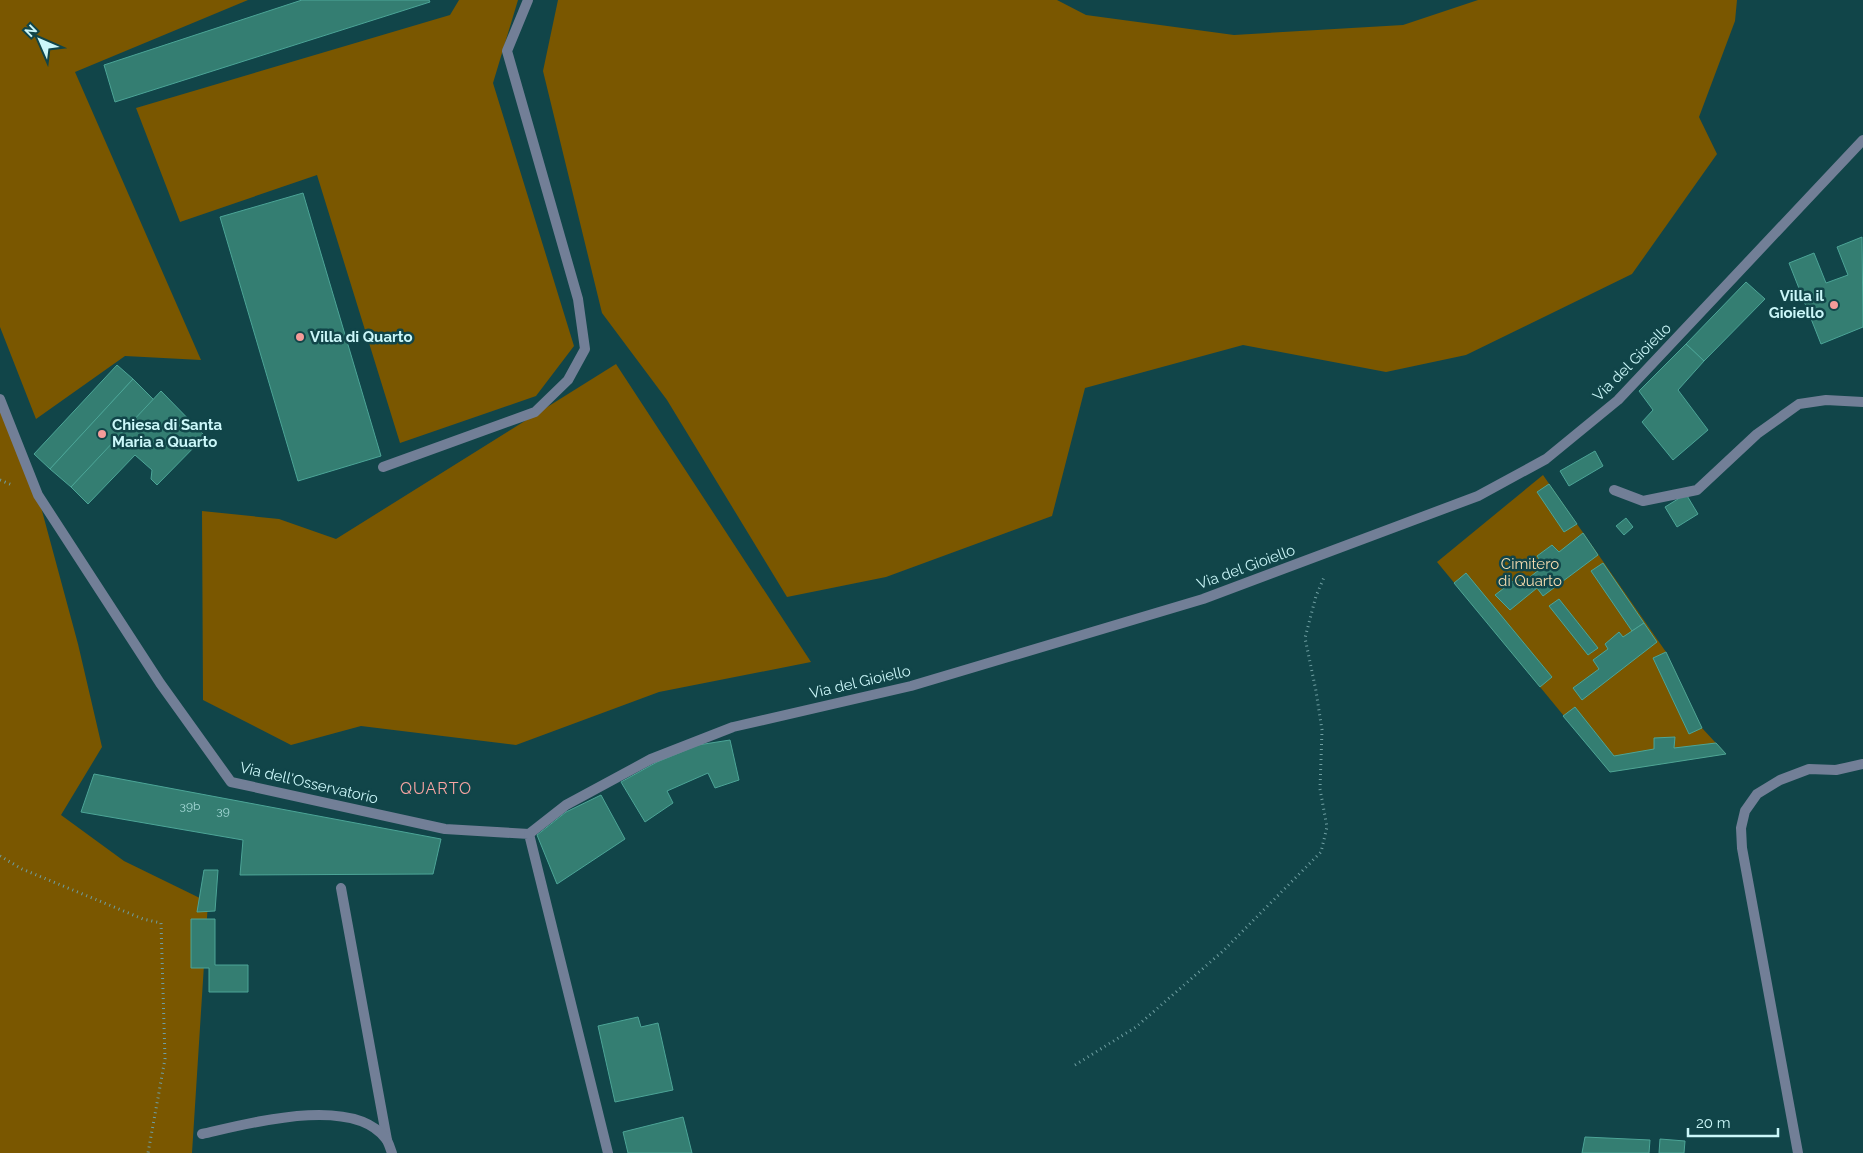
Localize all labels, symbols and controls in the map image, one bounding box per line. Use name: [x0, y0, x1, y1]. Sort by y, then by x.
north arrow: [15, 15, 65, 65]
text: N: [21, 21, 40, 40]
place label: Villa il Gioiello: [1769, 287, 1824, 322]
marker: Villa il Gioiello: [1828, 299, 1840, 311]
street label: Via del Gioiello: [1589, 319, 1675, 405]
place label: Villa di Quarto: [310, 328, 413, 346]
marker: Villa di Quarto: [294, 331, 306, 343]
place label: Chiesa di Santa Maria a Quarto: [112, 416, 222, 451]
marker: Chiesa di Santa Maria a Quarto: [96, 428, 108, 440]
street label: Via del Gioiello: [1194, 541, 1298, 593]
park label: Cimitero di Quarto: [1498, 555, 1562, 590]
street label: Via del Gioiello: [808, 662, 912, 702]
street label: Via dell'Osservatorio: [238, 758, 380, 808]
district label: QUARTO: [400, 779, 472, 798]
house number: 39b: [180, 799, 200, 813]
house number: 39: [216, 804, 230, 818]
scale bar: [1688, 1106, 1778, 1138]
text: 20 m: [1696, 1114, 1731, 1132]

